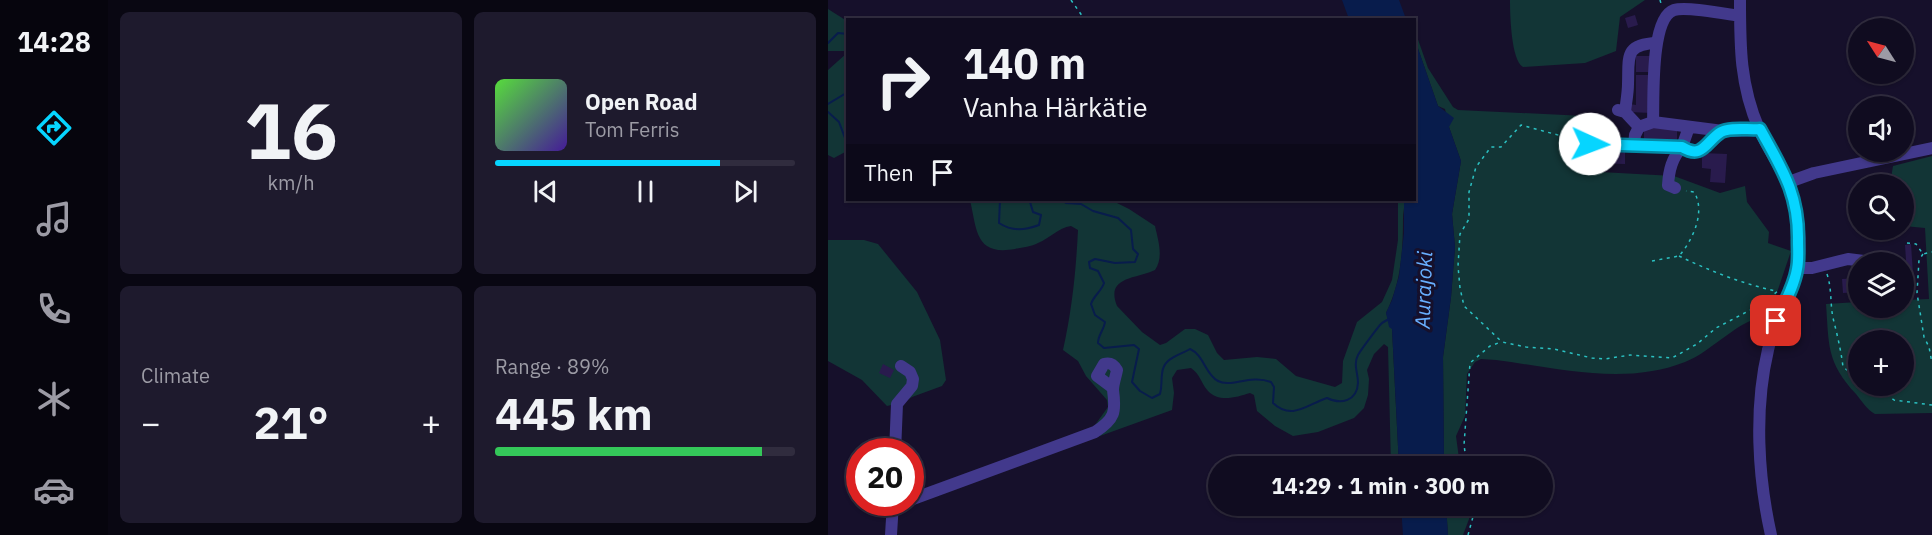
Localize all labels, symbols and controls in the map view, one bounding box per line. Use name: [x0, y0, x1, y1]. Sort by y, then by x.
north arrow: [1848, 18, 1914, 84]
map controls: [1848, 18, 1914, 396]
text: 14:28: [17, 24, 91, 59]
text: 140 m: [963, 36, 1086, 91]
icon: right: [864, 42, 942, 120]
text: 16: [244, 79, 338, 180]
text: Open Road: [585, 87, 698, 116]
text: Vanha Härkätie: [963, 89, 1148, 124]
button: sound: [1848, 96, 1914, 162]
icon: directions: [33, 107, 75, 149]
position arrow: [1558, 112, 1622, 176]
text: Tom Ferris: [585, 116, 680, 143]
icon: arrive: [926, 156, 959, 189]
text: Then: [864, 158, 914, 187]
text: km/h: [267, 169, 315, 196]
button: search: [1848, 174, 1914, 240]
icon: previous: [529, 175, 562, 208]
icon: pause: [629, 175, 662, 208]
icon: next: [729, 175, 762, 208]
icon: music: [33, 198, 75, 240]
water label: Aurajoki: [1408, 250, 1438, 330]
button: layers: [1848, 252, 1914, 318]
icon: phone: [33, 288, 75, 330]
pin: [1750, 295, 1801, 346]
icon: arrive: [1759, 304, 1792, 337]
button: +: [1848, 330, 1914, 396]
text: Range · 89%: [495, 353, 610, 380]
text: Climate: [141, 362, 210, 389]
icon: climate: [33, 378, 75, 420]
text: 445 km: [495, 384, 653, 442]
text: 21°: [253, 393, 329, 451]
text: −: [141, 401, 161, 444]
text: +: [421, 401, 441, 444]
speed limit sign: 20: [846, 438, 924, 516]
icon: car: [33, 469, 75, 511]
text: 14:29 · 1 min · 300 m: [1271, 471, 1490, 500]

